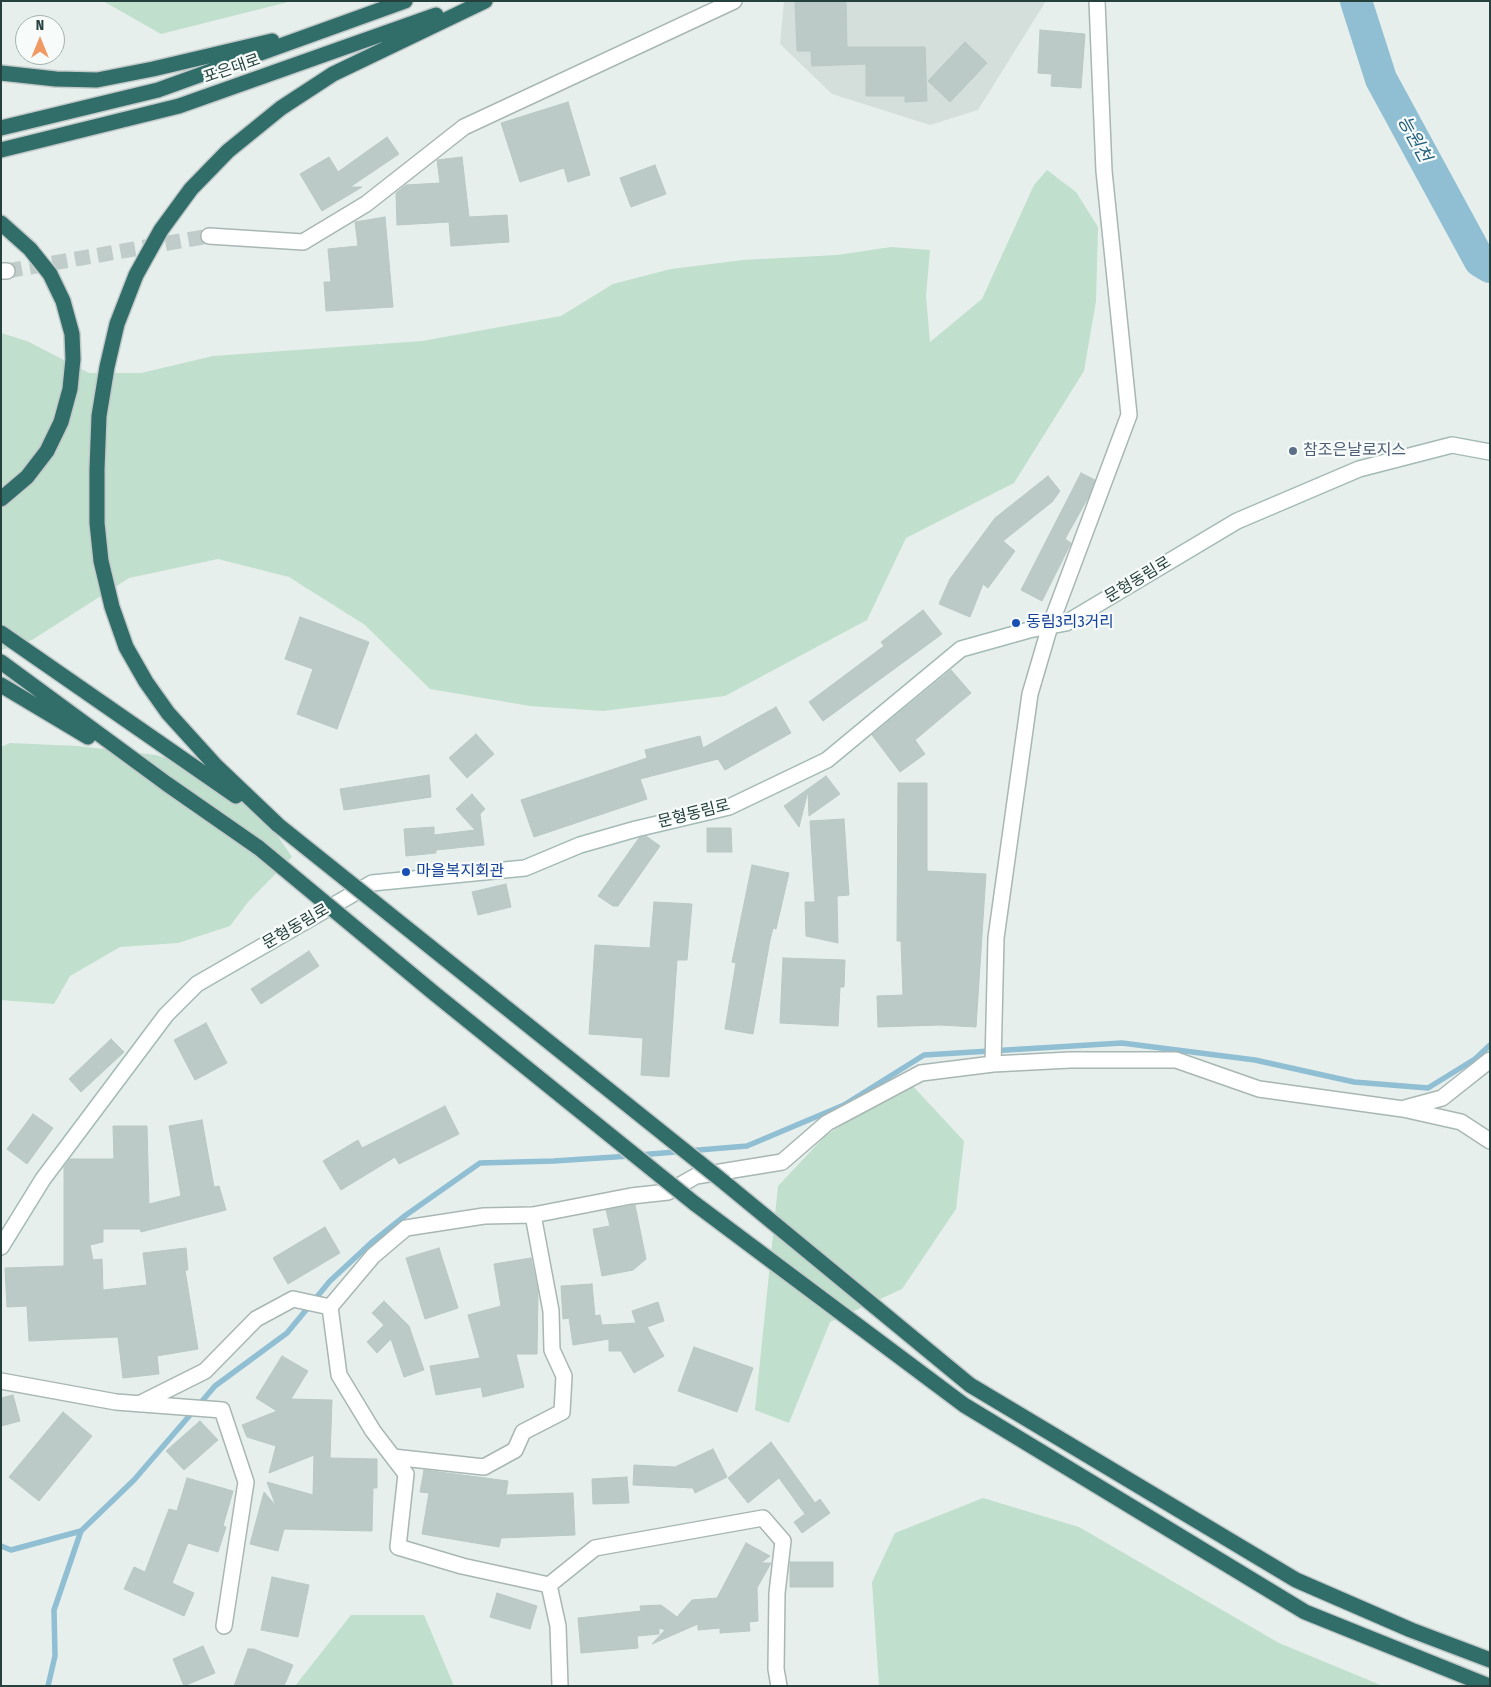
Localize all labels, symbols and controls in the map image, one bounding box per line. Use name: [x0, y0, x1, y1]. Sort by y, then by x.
north arrow: [15, 15, 65, 65]
text: N: [36, 17, 44, 34]
street label: 포은대로: [201, 50, 263, 88]
water label: 능원천: [1393, 112, 1435, 166]
place label: 참조은날로지스: [1303, 441, 1406, 461]
marker: 참조은날로지스: [1287, 445, 1299, 457]
street label: 문형동림로: [1102, 553, 1174, 607]
place label: 동림3리3거리: [1026, 613, 1114, 633]
marker: 동림3리3거리: [1010, 617, 1022, 629]
street label: 문형동림로: [656, 796, 732, 832]
place label: 마을복지회관: [416, 862, 504, 882]
marker: 마을복지회관: [400, 866, 412, 878]
street label: 문형동림로: [259, 900, 333, 954]

